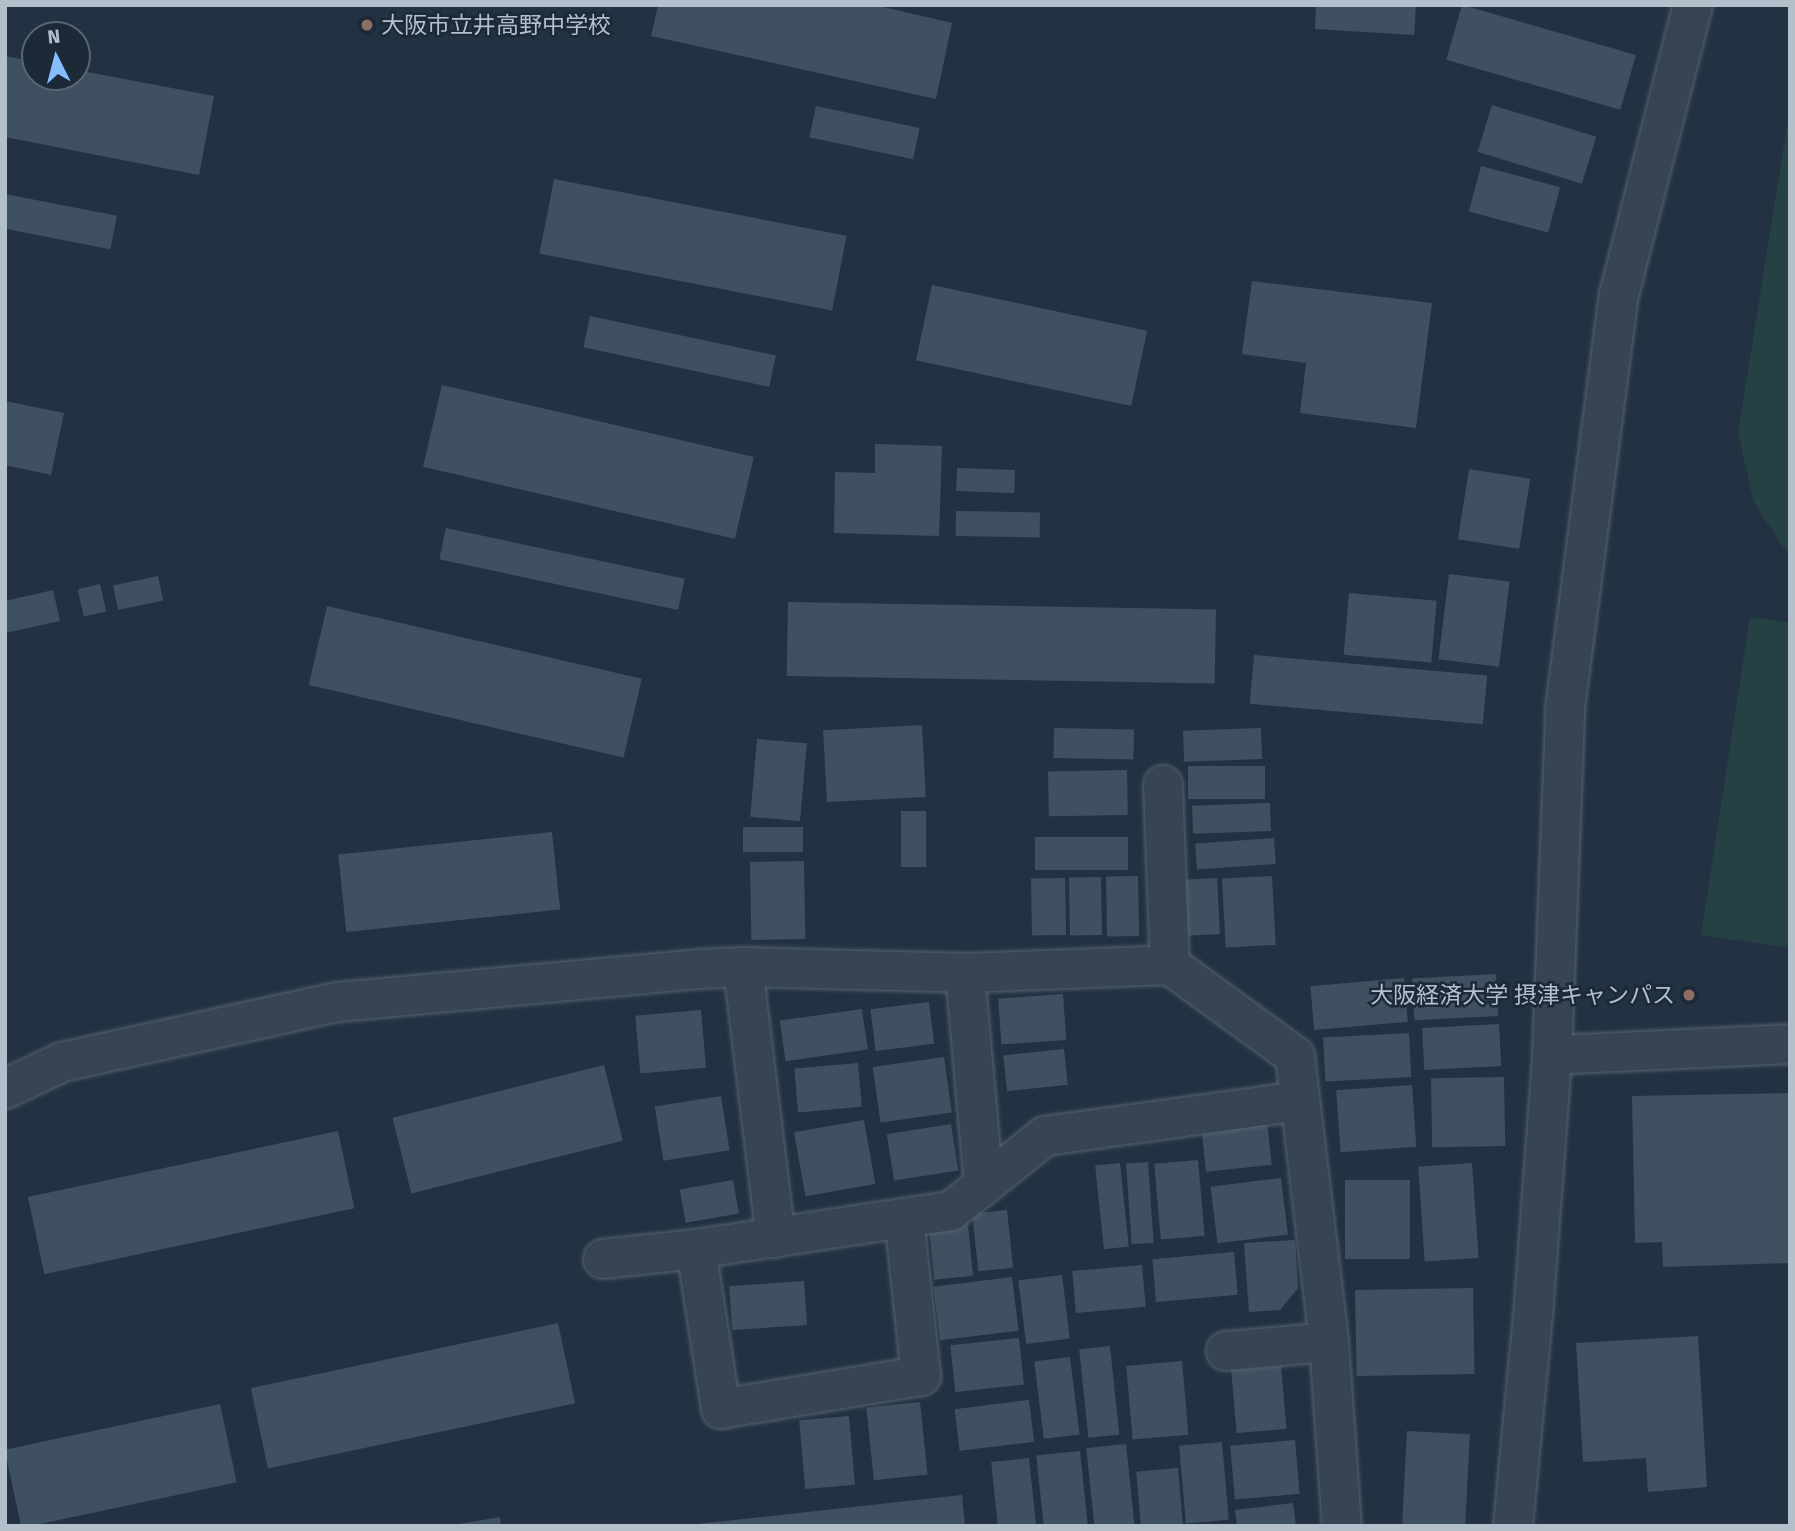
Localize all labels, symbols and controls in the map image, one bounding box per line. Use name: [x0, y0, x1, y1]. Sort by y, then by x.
place label: 大阪市立井高野中学校: [381, 11, 611, 39]
marker: 大阪市立井高野中学校: [359, 17, 375, 33]
north arrow: [21, 21, 91, 91]
text: N: [46, 25, 61, 49]
place label: 大阪経済大学 摂津キャンパス: [1370, 981, 1675, 1009]
marker: 大阪経済大学 摂津キャンパス: [1681, 987, 1697, 1003]

